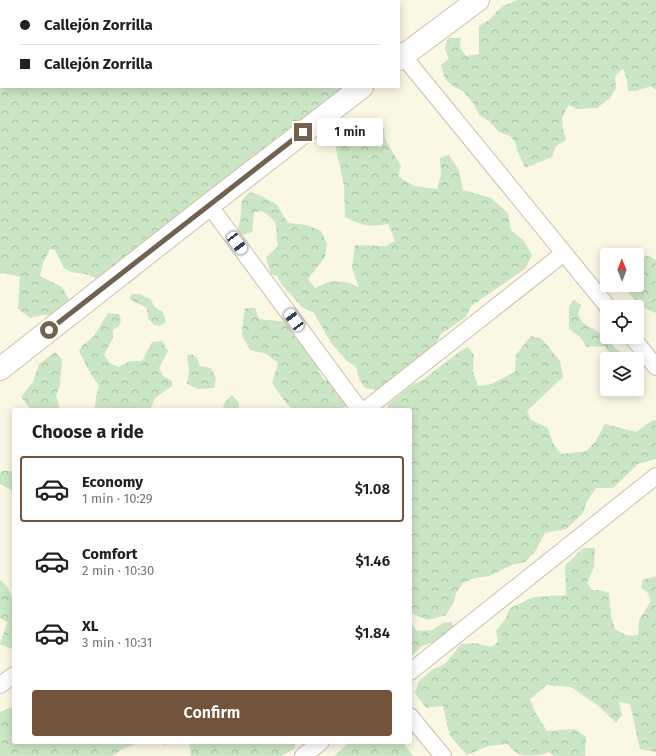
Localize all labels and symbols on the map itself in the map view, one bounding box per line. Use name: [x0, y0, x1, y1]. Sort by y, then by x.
callout: 1 min: [317, 118, 383, 146]
route end: [294, 123, 312, 141]
car: [225, 230, 249, 256]
north arrow: [600, 248, 644, 292]
car: [282, 307, 306, 333]
route start: [40, 321, 58, 339]

